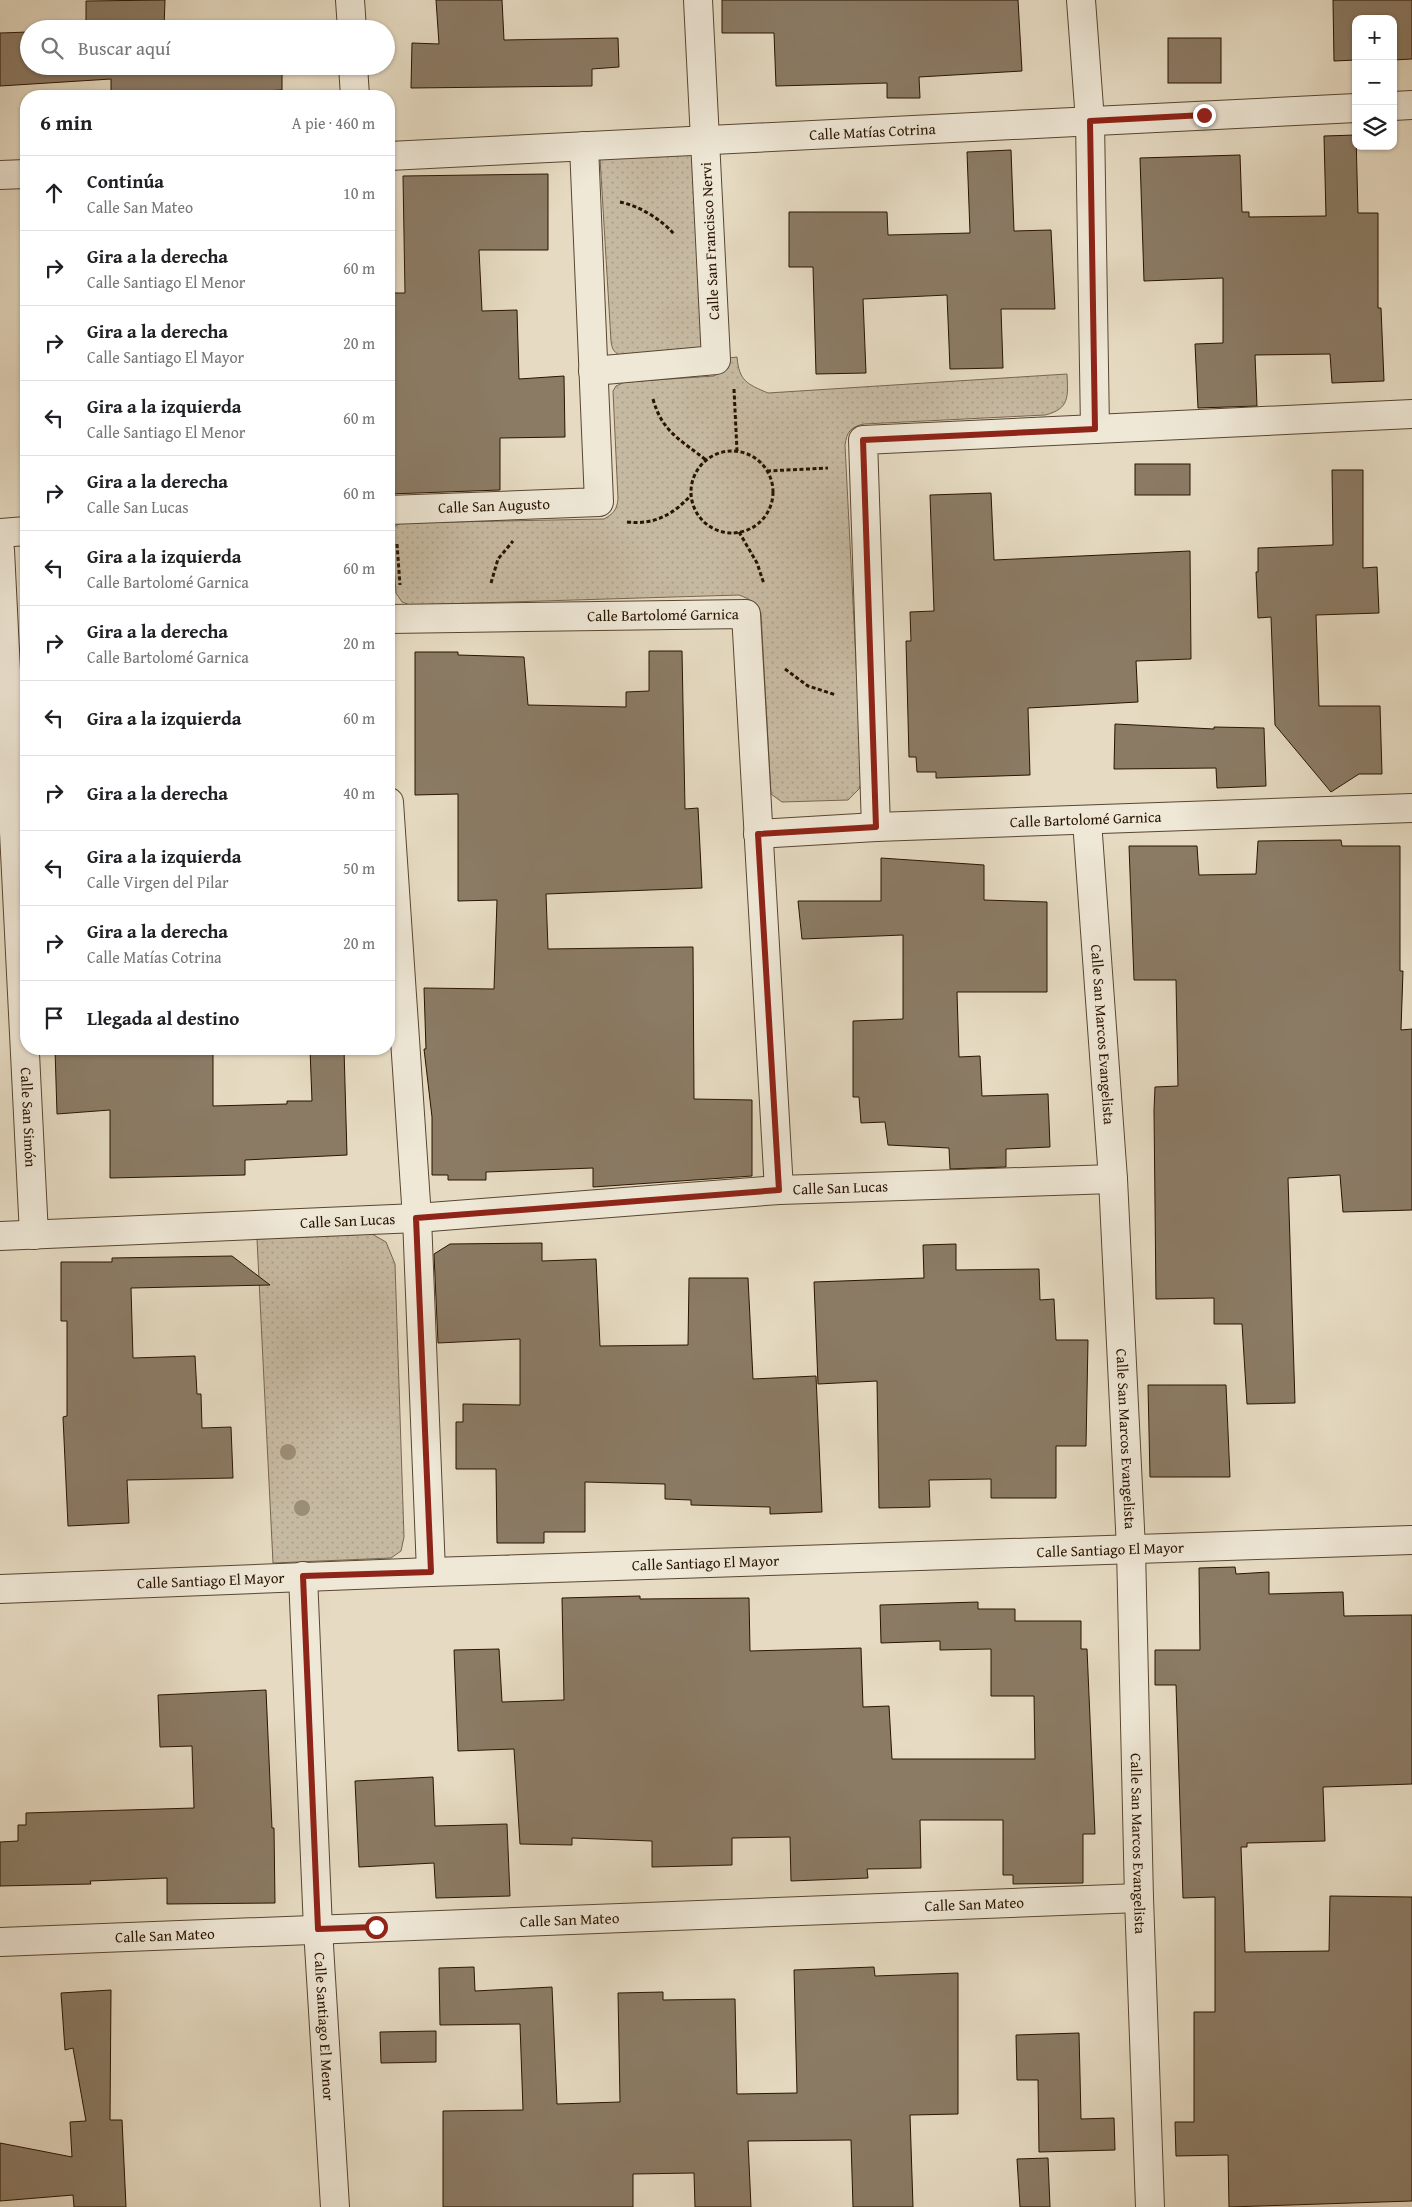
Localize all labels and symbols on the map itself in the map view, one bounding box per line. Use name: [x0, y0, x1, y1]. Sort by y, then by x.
route end: [1193, 104, 1216, 127]
street label: Calle Matías Cotrina: [809, 118, 936, 145]
street label: Calle San Francisco Nervi: [695, 162, 724, 321]
street label: Calle San Augusto: [438, 493, 551, 518]
street label: Calle Bartolomé Garnica: [587, 603, 739, 626]
street label: Calle Bartolomé Garnica: [1009, 806, 1162, 832]
street label: Calle San Marcos Evangelista: [1086, 943, 1120, 1125]
street label: Calle San Simón: [16, 1067, 42, 1168]
street label: Calle San Lucas: [792, 1175, 889, 1200]
street label: Calle San Lucas: [300, 1208, 396, 1233]
street label: Calle San Marcos Evangelista: [1111, 1348, 1141, 1530]
street label: Calle Santiago El Mayor: [1036, 1536, 1184, 1562]
street label: Calle Santiago El Mayor: [631, 1550, 780, 1575]
street label: Calle Santiago El Mayor: [137, 1567, 285, 1594]
street label: Calle San Marcos Evangelista: [1126, 1753, 1151, 1934]
street label: Calle San Mateo: [924, 1891, 1025, 1916]
street label: Calle San Mateo: [519, 1907, 620, 1932]
route start: [365, 1916, 388, 1939]
street label: Calle San Mateo: [115, 1923, 215, 1948]
street label: Calle Santiago El Menor: [309, 1952, 339, 2101]

